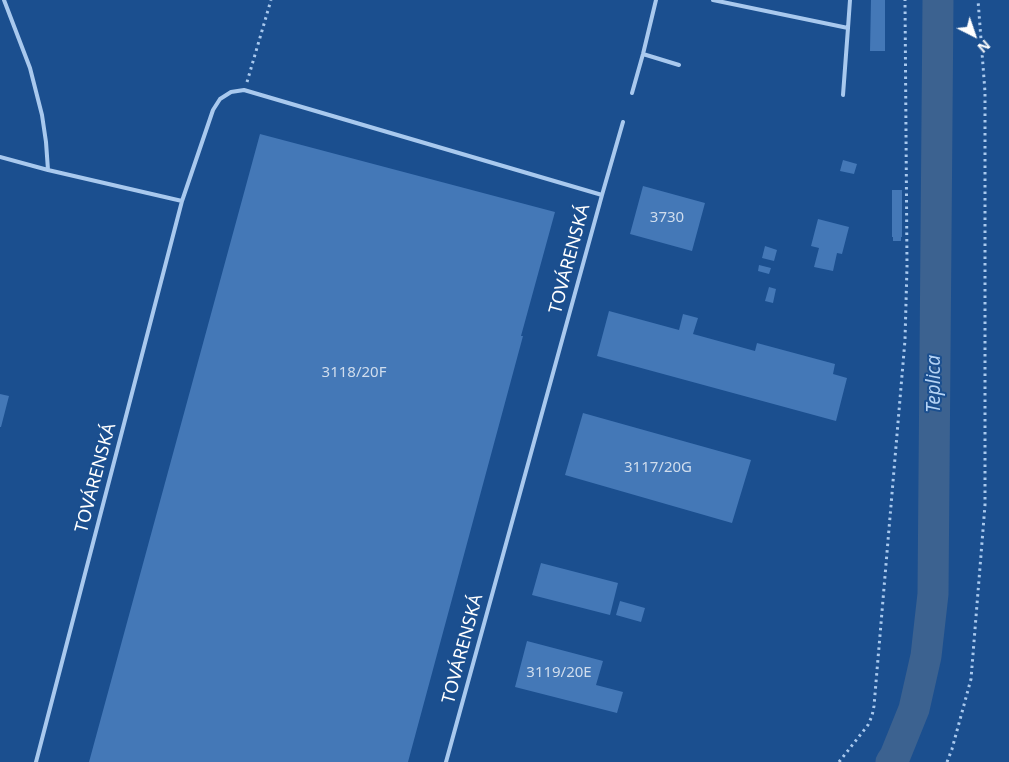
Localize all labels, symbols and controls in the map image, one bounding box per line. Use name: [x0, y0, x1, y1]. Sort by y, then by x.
north arrow: [949, 10, 999, 60]
text: N: [974, 36, 995, 58]
street label: TOVÁRENSKÁ: [545, 202, 595, 316]
house number: 3730: [650, 209, 684, 227]
water label: Teplica: [924, 355, 946, 413]
house number: 3118/20F: [322, 364, 386, 382]
street label: TOVÁRENSKÁ: [71, 421, 121, 535]
house number: 3117/20G: [624, 459, 692, 477]
street label: TOVÁRENSKÁ: [438, 592, 488, 706]
house number: 3119/20E: [526, 664, 592, 682]

